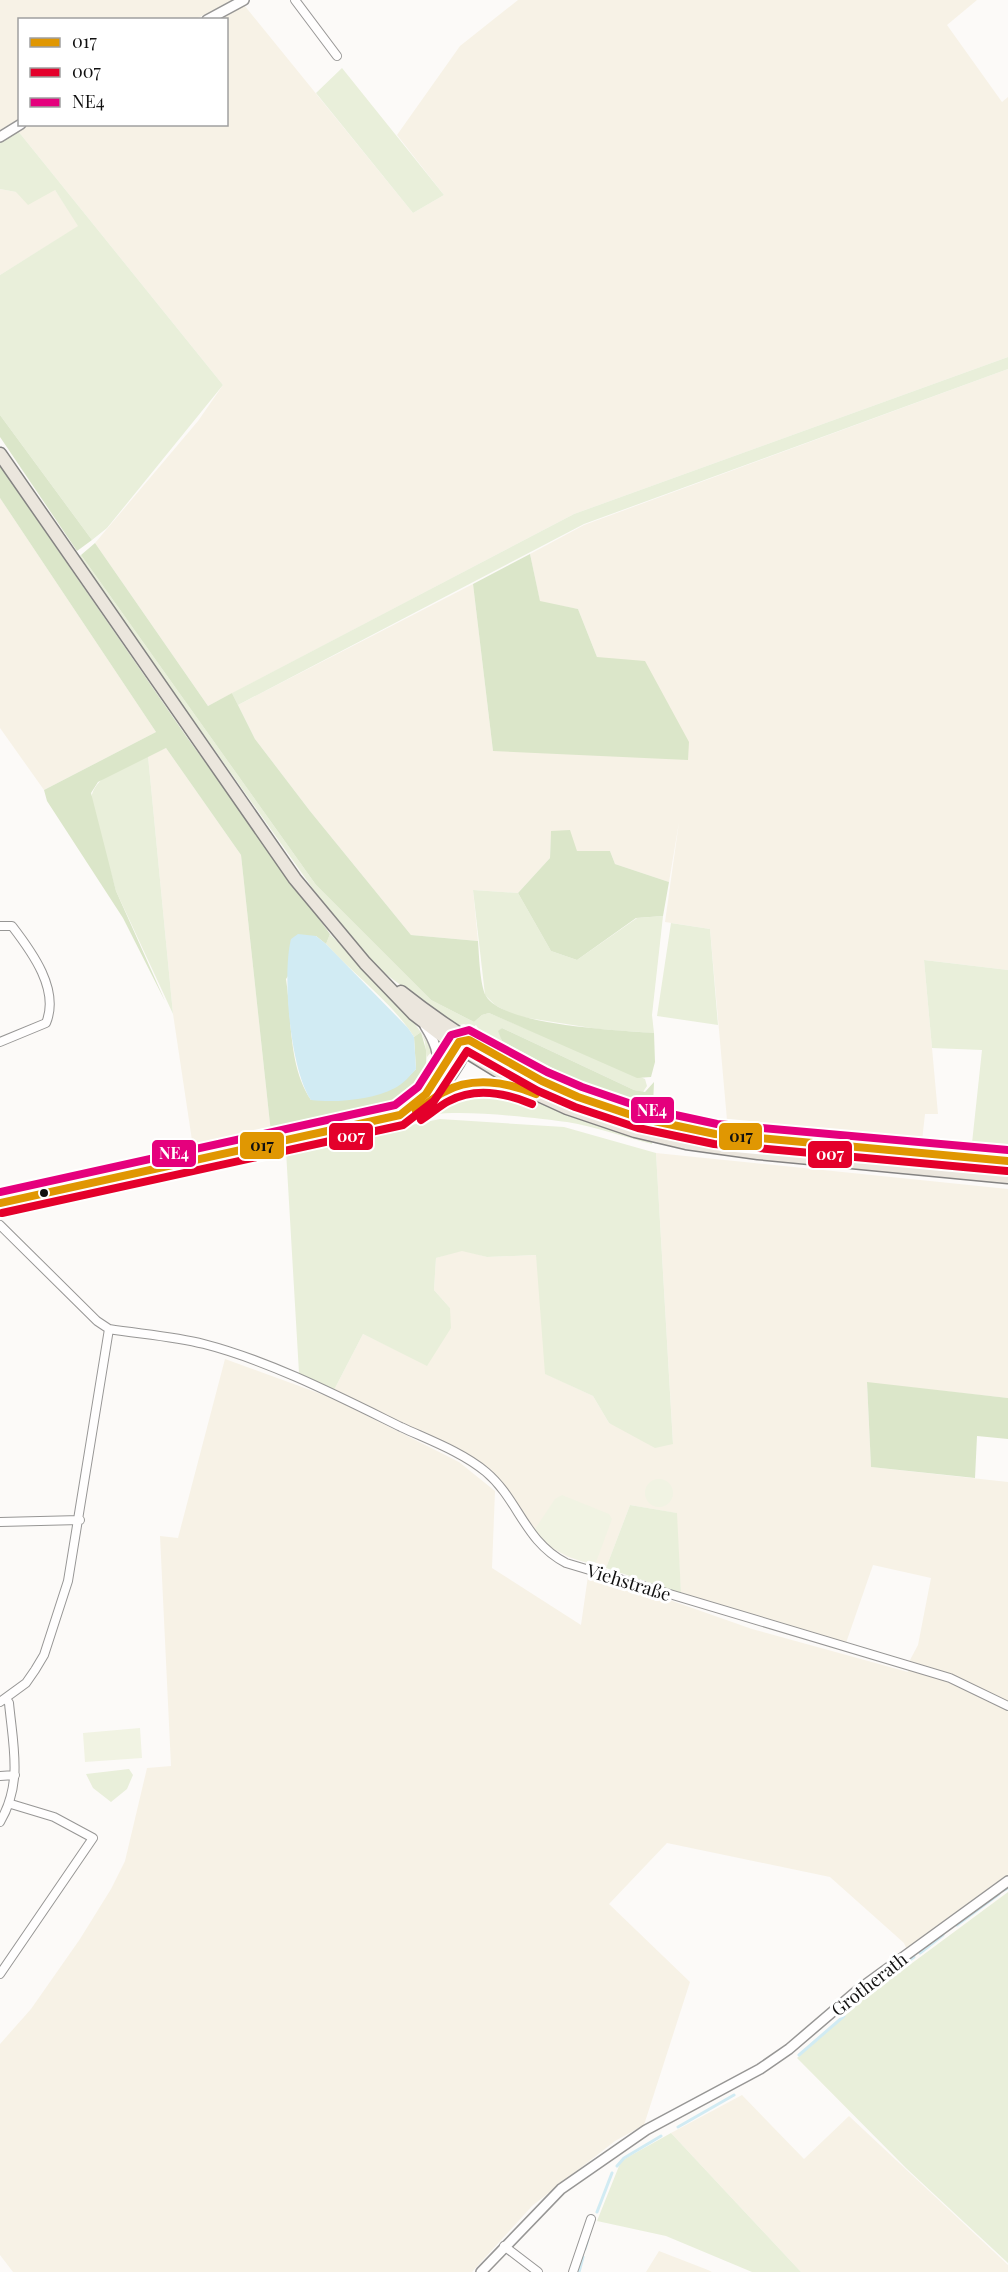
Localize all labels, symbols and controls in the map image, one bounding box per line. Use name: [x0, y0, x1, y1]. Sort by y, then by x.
legend: [18, 18, 228, 126]
text: 017: [72, 29, 97, 53]
text: 007: [72, 59, 102, 83]
text: NE4: [72, 89, 105, 113]
line badge: NE4: [630, 1096, 675, 1124]
text: NE4: [637, 1099, 667, 1120]
line badge: 007: [328, 1122, 374, 1151]
line badge: 017: [718, 1122, 763, 1151]
text: 007: [337, 1125, 366, 1146]
text: 017: [729, 1125, 754, 1146]
line badge: 017: [239, 1131, 285, 1160]
text: 017: [250, 1134, 275, 1155]
line badge: NE4: [151, 1139, 197, 1168]
line badge: 007: [807, 1140, 853, 1169]
text: NE4: [159, 1142, 189, 1163]
text: 007: [816, 1143, 845, 1164]
unlabelled marker: [38, 1187, 50, 1199]
street label: Viehstraße: [583, 1558, 674, 1606]
street label: Grotherath: [826, 1947, 912, 2021]

